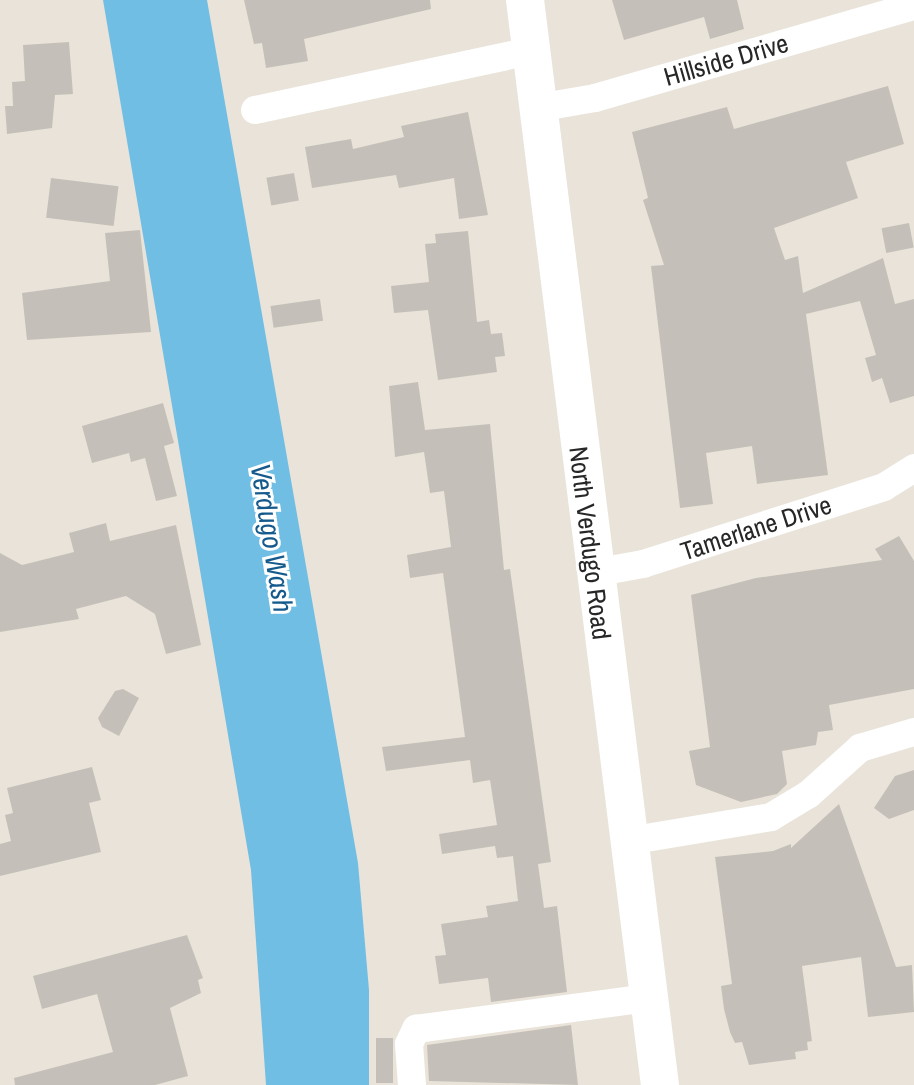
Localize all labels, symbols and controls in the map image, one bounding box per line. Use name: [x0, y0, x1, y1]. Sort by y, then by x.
street label: Hillside Drive: [660, 27, 792, 93]
street label: North Verdugo Road: [563, 445, 617, 641]
water label: Verdugo Wash: [244, 461, 300, 615]
street label: Tamerlane Drive: [677, 489, 835, 567]

